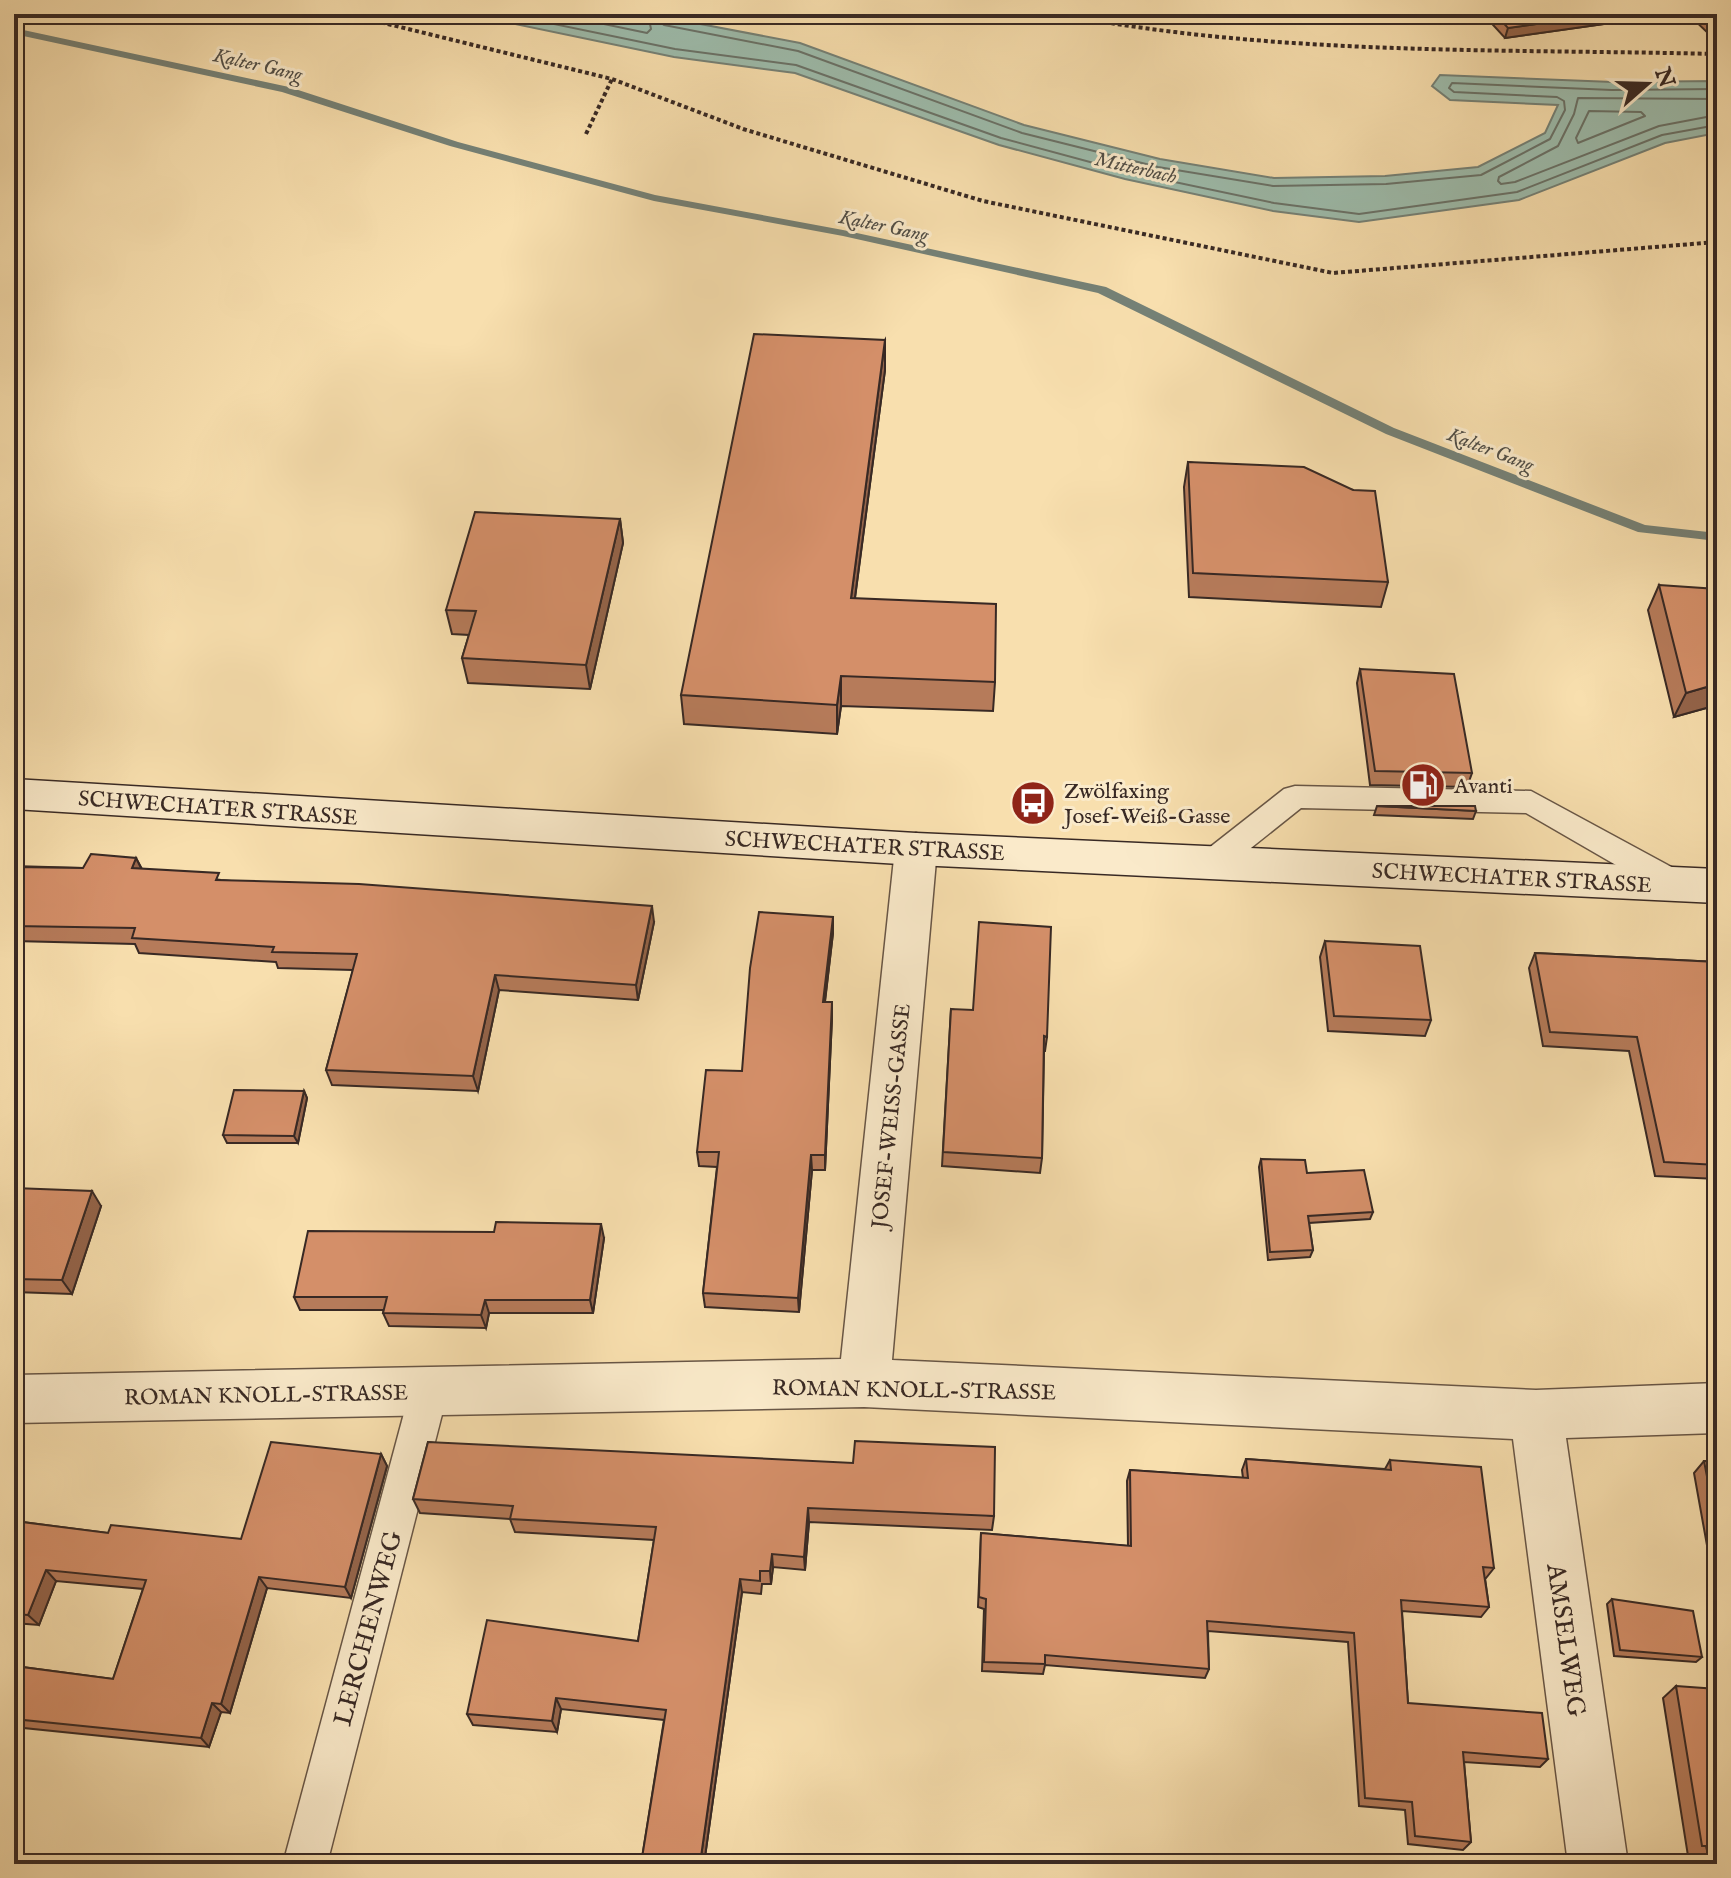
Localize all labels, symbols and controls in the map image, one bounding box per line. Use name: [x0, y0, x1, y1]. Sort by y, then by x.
water label: Kalter Gang: [210, 43, 306, 89]
north arrow: [1607, 44, 1687, 124]
text: N: [1647, 63, 1680, 92]
water label: Mitterbach: [1092, 147, 1180, 190]
water label: Kalter Gang: [836, 205, 932, 249]
water label: Kalter Gang: [1442, 422, 1538, 480]
fuel station icon: Avanti: [1399, 761, 1447, 809]
place label: Avanti: [1453, 773, 1513, 801]
place label: Zwölfaxing Josef-Weiß-Gasse: [1061, 778, 1230, 831]
bus stop icon: Zwölfaxing Josef-Weiß-Gasse: [1009, 779, 1057, 827]
street label: SCHWECHATER STRASSE: [77, 785, 359, 833]
street label: SCHWECHATER STRASSE: [724, 826, 1006, 868]
street label: SCHWECHATER STRASSE: [1371, 858, 1653, 900]
street label: JOSEF-WEISS-GASSE: [866, 1002, 918, 1233]
street label: ROMAN KNOLL-STRASSE: [772, 1375, 1056, 1407]
street label: ROMAN KNOLL-STRASSE: [124, 1380, 408, 1412]
street label: LERCHENWEG: [327, 1527, 410, 1730]
street label: AMSELWEG: [1538, 1560, 1593, 1719]

